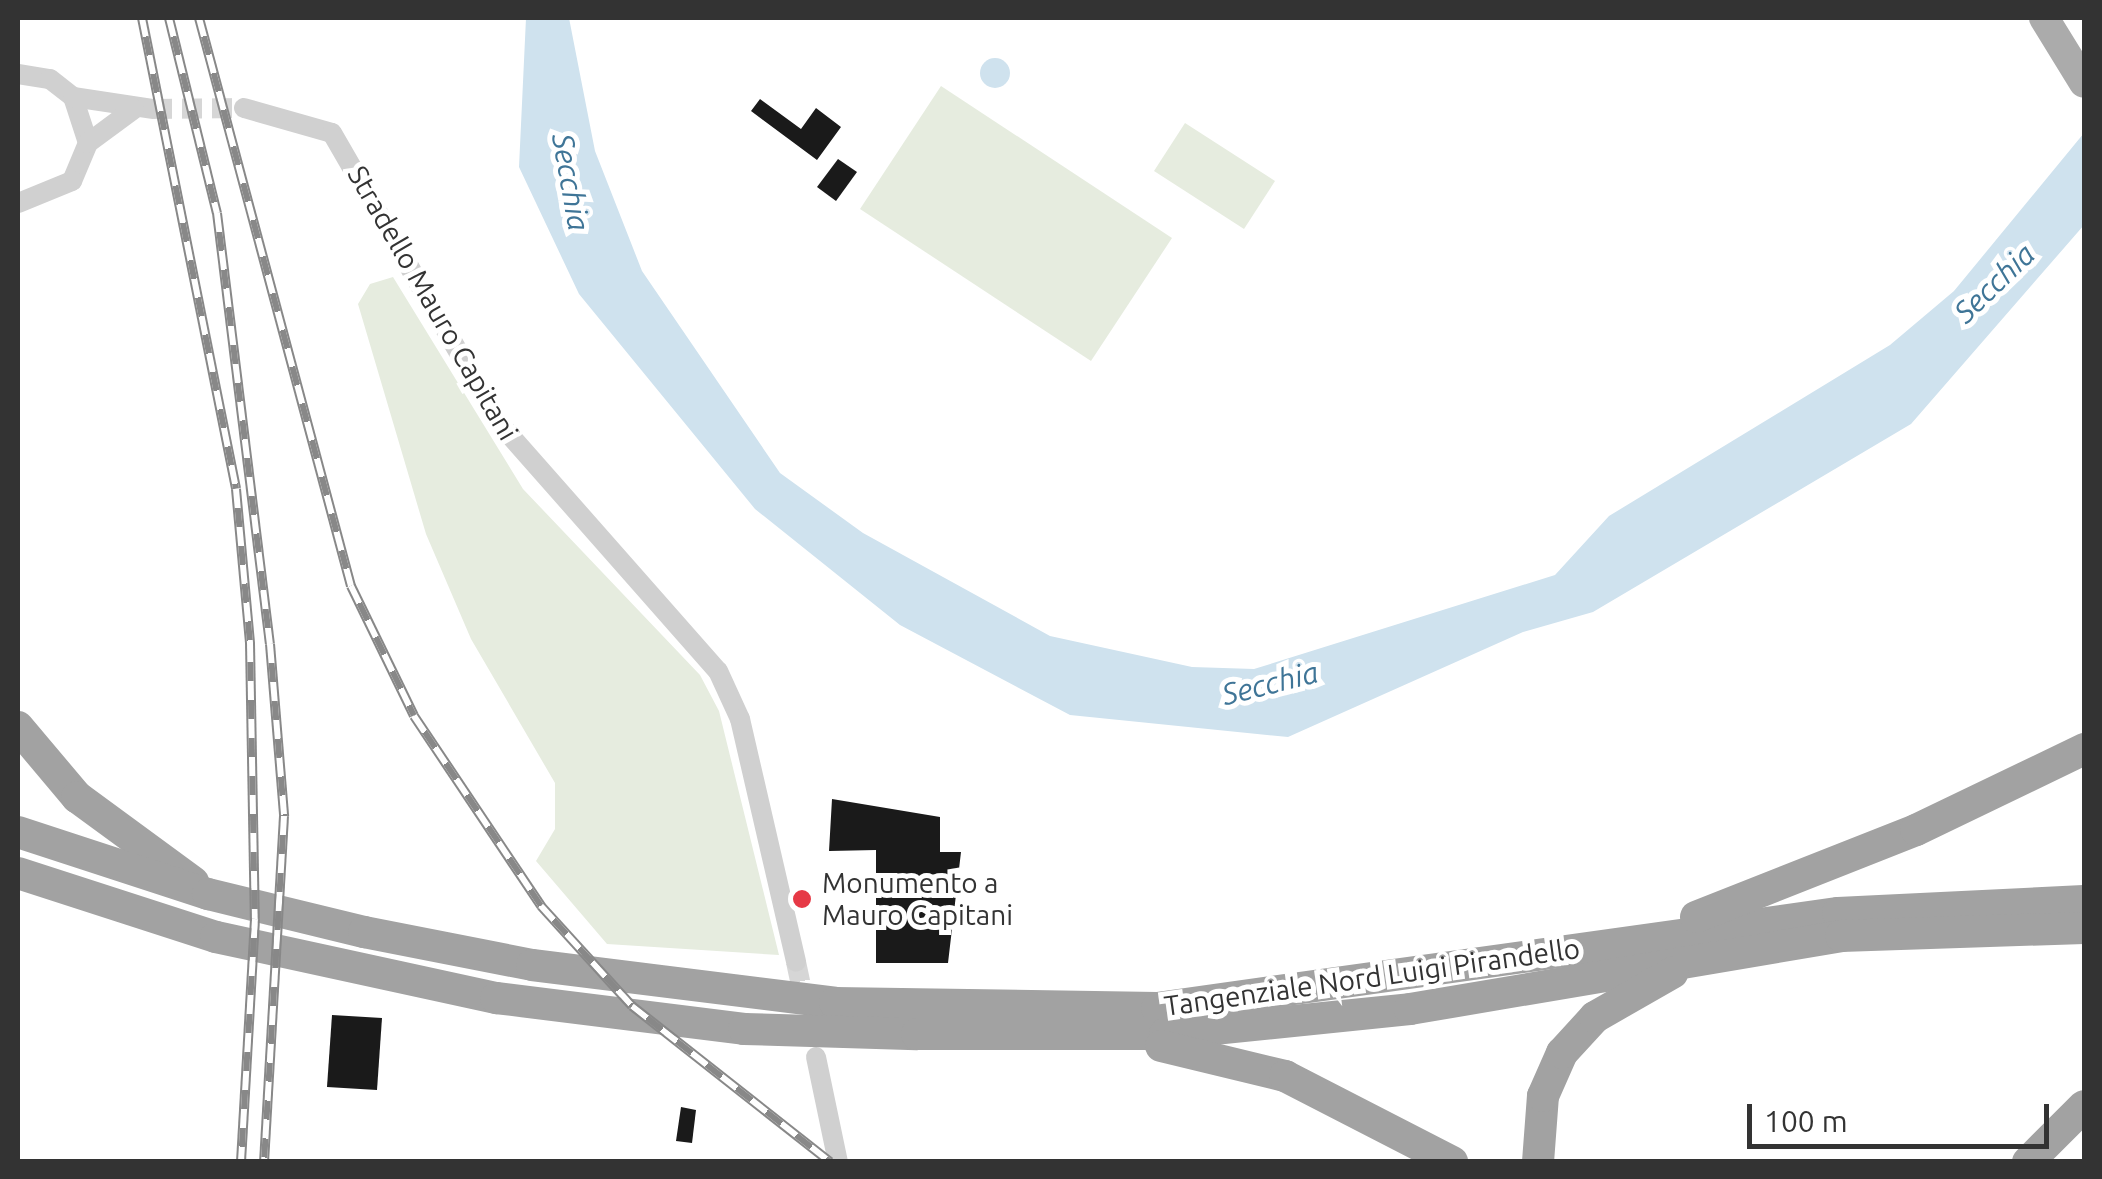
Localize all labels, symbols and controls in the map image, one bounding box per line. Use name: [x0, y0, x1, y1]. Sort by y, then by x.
water label: Secchia: [545, 131, 597, 233]
street label: Stradello Mauro Capitani: [341, 160, 525, 446]
water label: Secchia: [1946, 236, 2042, 330]
water label: Secchia: [1218, 654, 1322, 712]
place label: Monumento a Mauro Capitani: [822, 866, 1013, 932]
marker: Monumento a Mauro Capitani: [791, 888, 813, 910]
street label: Tangenziale Nord Luigi Pirandello: [1162, 931, 1582, 1023]
scale bar: [1752, 1084, 2054, 1146]
text: 100 m: [1764, 1104, 1848, 1138]

